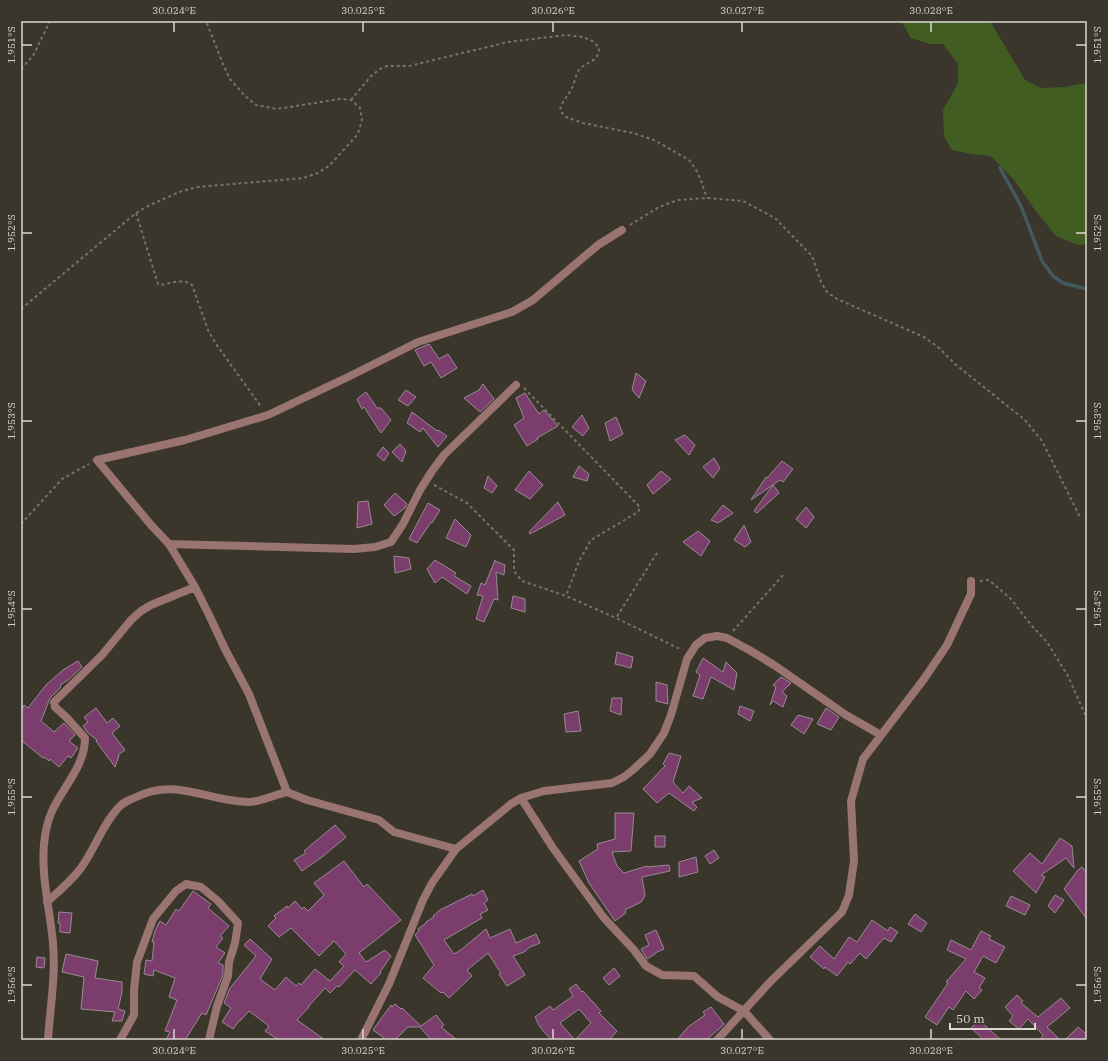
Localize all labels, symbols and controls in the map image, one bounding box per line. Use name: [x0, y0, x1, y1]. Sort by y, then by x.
text: 30.024°E: [152, 4, 196, 17]
text: 30.025°E: [341, 4, 385, 17]
text: 30.026°E: [531, 4, 575, 17]
text: 30.027°E: [720, 4, 764, 17]
text: 30.028°E: [909, 4, 953, 17]
text: 1.951°S: [5, 26, 18, 64]
text: 1.951°S: [1091, 26, 1104, 64]
text: 1.952°S: [5, 214, 18, 252]
text: 1.952°S: [1091, 214, 1104, 252]
text: 1.953°S: [5, 402, 18, 440]
text: 1.953°S: [1091, 402, 1104, 440]
text: 1.954°S: [5, 590, 18, 628]
text: 1.954°S: [1091, 590, 1104, 628]
text: 1.955°S: [5, 778, 18, 816]
text: 1.955°S: [1091, 778, 1104, 816]
text: 1.956°S: [5, 966, 18, 1004]
text: 1.956°S: [1091, 966, 1104, 1004]
scale bar: [950, 1005, 1035, 1031]
text: 50 m: [956, 1011, 985, 1026]
text: 30.024°E: [152, 1044, 196, 1057]
text: 30.025°E: [341, 1044, 385, 1057]
text: 30.026°E: [531, 1044, 575, 1057]
text: 30.027°E: [720, 1044, 764, 1057]
text: 30.028°E: [909, 1044, 953, 1057]

